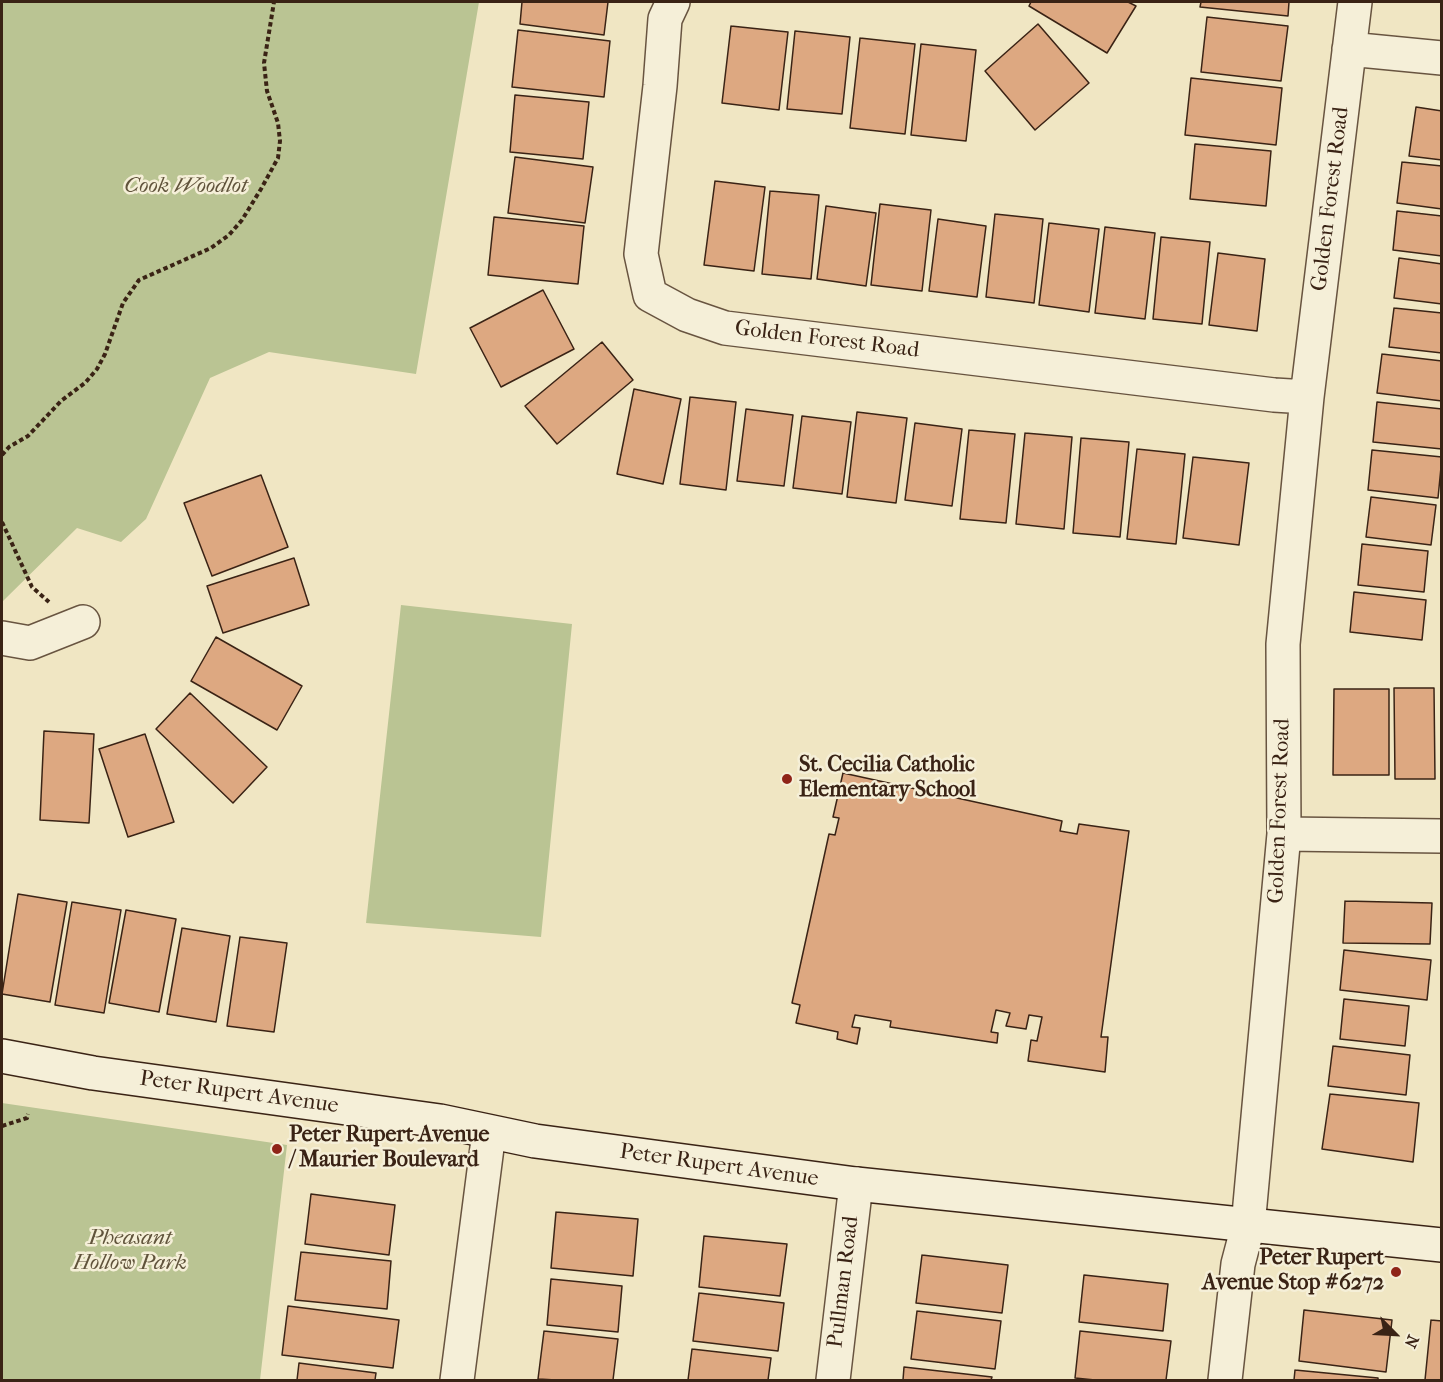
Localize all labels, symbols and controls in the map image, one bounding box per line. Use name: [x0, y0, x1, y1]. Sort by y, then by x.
street label: Golden Forest Road: [1307, 105, 1355, 293]
park label: Cook Woodlot: [124, 174, 248, 200]
street label: Golden Forest Road: [733, 316, 921, 364]
street label: Golden Forest Road: [1264, 718, 1296, 904]
place label: St. Cecilia Catholic Elementary School: [799, 753, 976, 804]
marker: St. Cecilia Catholic Elementary School: [780, 772, 794, 786]
street label: Peter Rupert Avenue: [138, 1066, 340, 1120]
place label: Peter Rupert Avenue / Maurier Boulevard: [289, 1123, 489, 1174]
street label: Peter Rupert Avenue: [618, 1139, 820, 1193]
marker: Peter Rupert Avenue / Maurier Boulevard: [270, 1142, 284, 1156]
street label: Pullman Road: [823, 1214, 865, 1350]
park label: Pheasant Hollow Park: [73, 1226, 187, 1278]
place label: Peter Rupert Avenue Stop #6272: [1202, 1246, 1384, 1298]
marker: Peter Rupert Avenue Stop #6272: [1389, 1265, 1403, 1279]
north arrow: [1365, 1304, 1425, 1364]
text: N: [1401, 1332, 1423, 1351]

